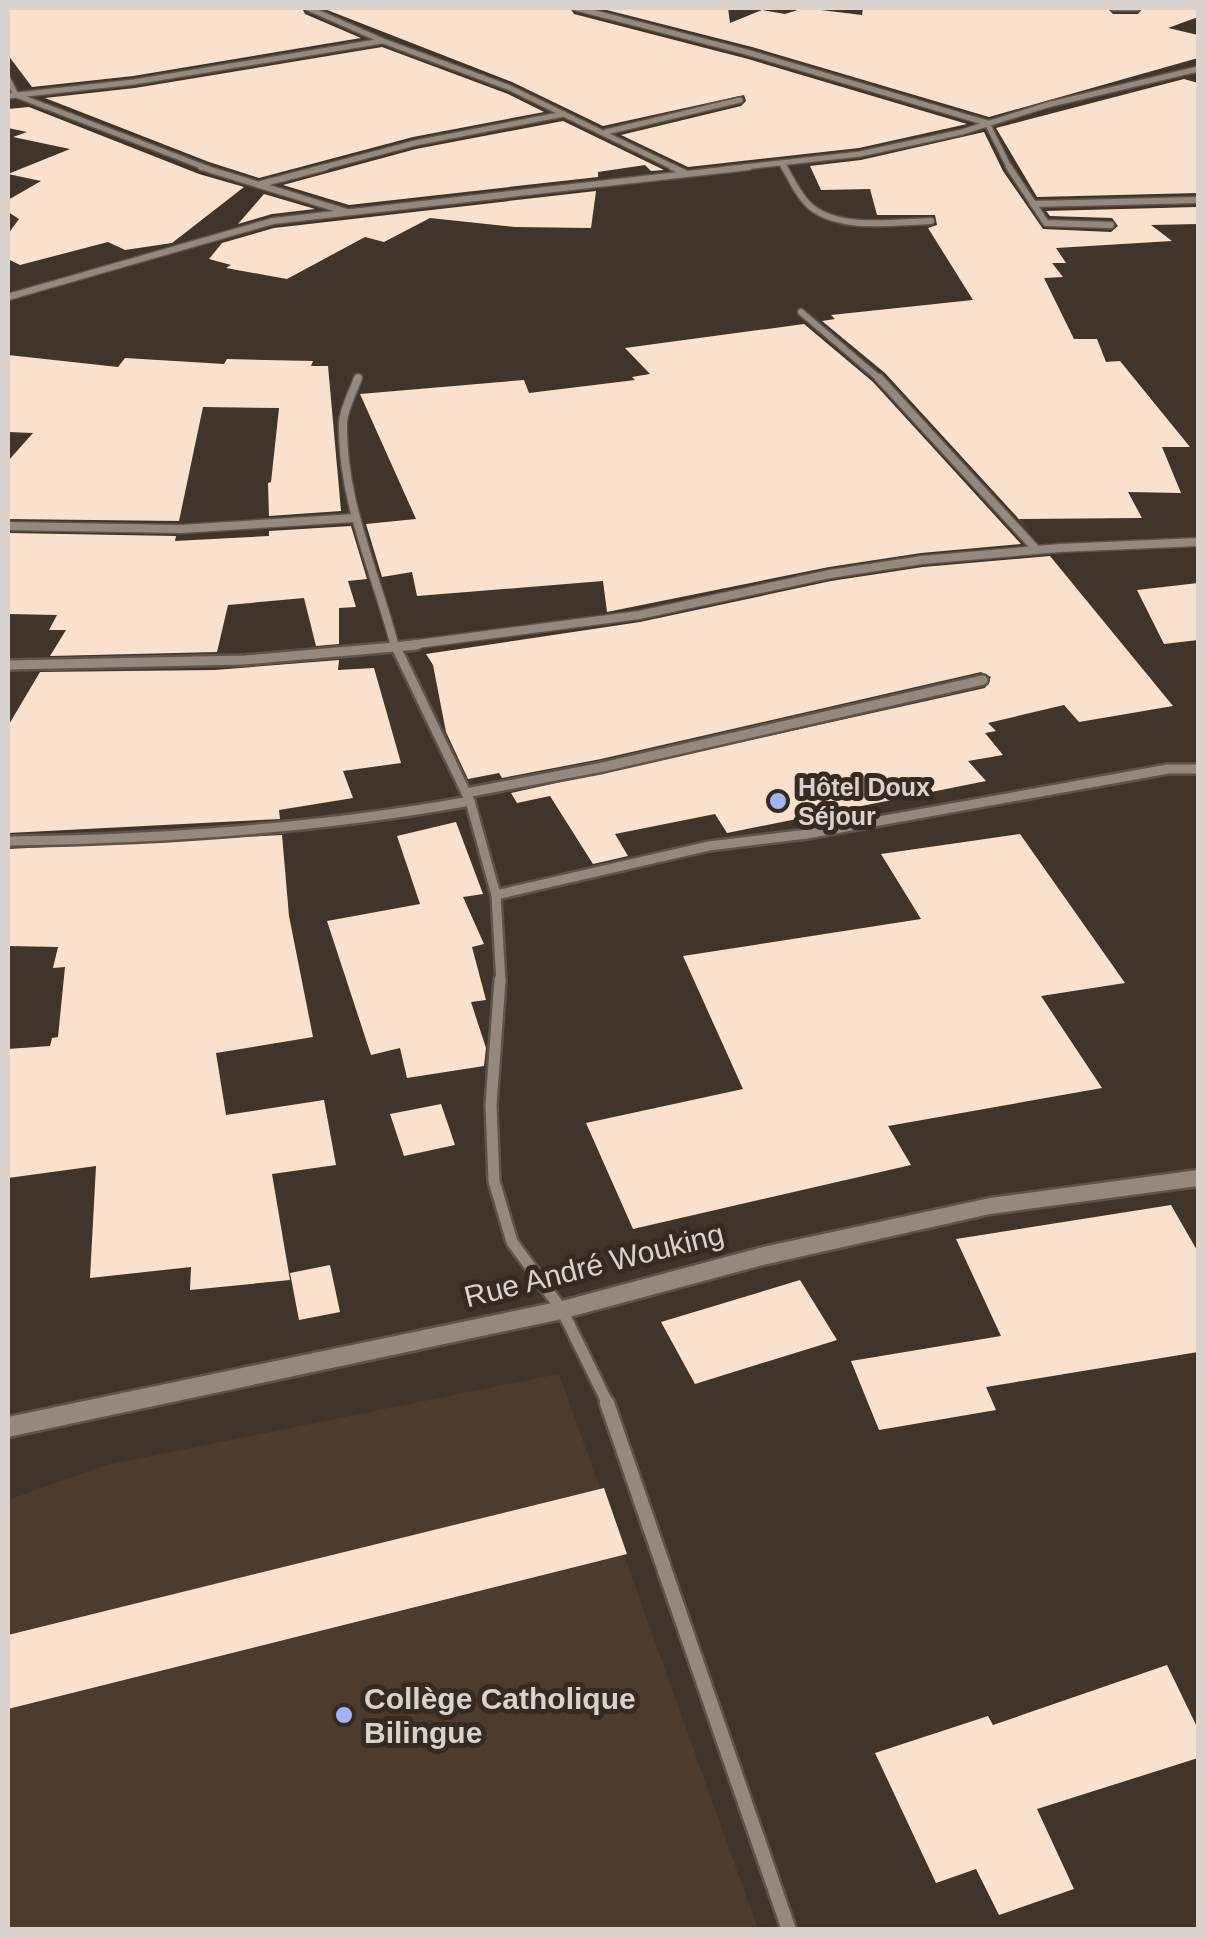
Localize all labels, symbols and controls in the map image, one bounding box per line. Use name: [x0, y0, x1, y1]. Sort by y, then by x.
place label: Hôtel Doux Séjour: [798, 773, 930, 830]
marker: Hôtel Doux Séjour: [767, 790, 789, 812]
street label: Rue André Wouking: [461, 1217, 727, 1313]
place label: Collège Catholique Bilingue: [364, 1682, 636, 1749]
marker: Collège Catholique Bilingue: [333, 1704, 355, 1726]

